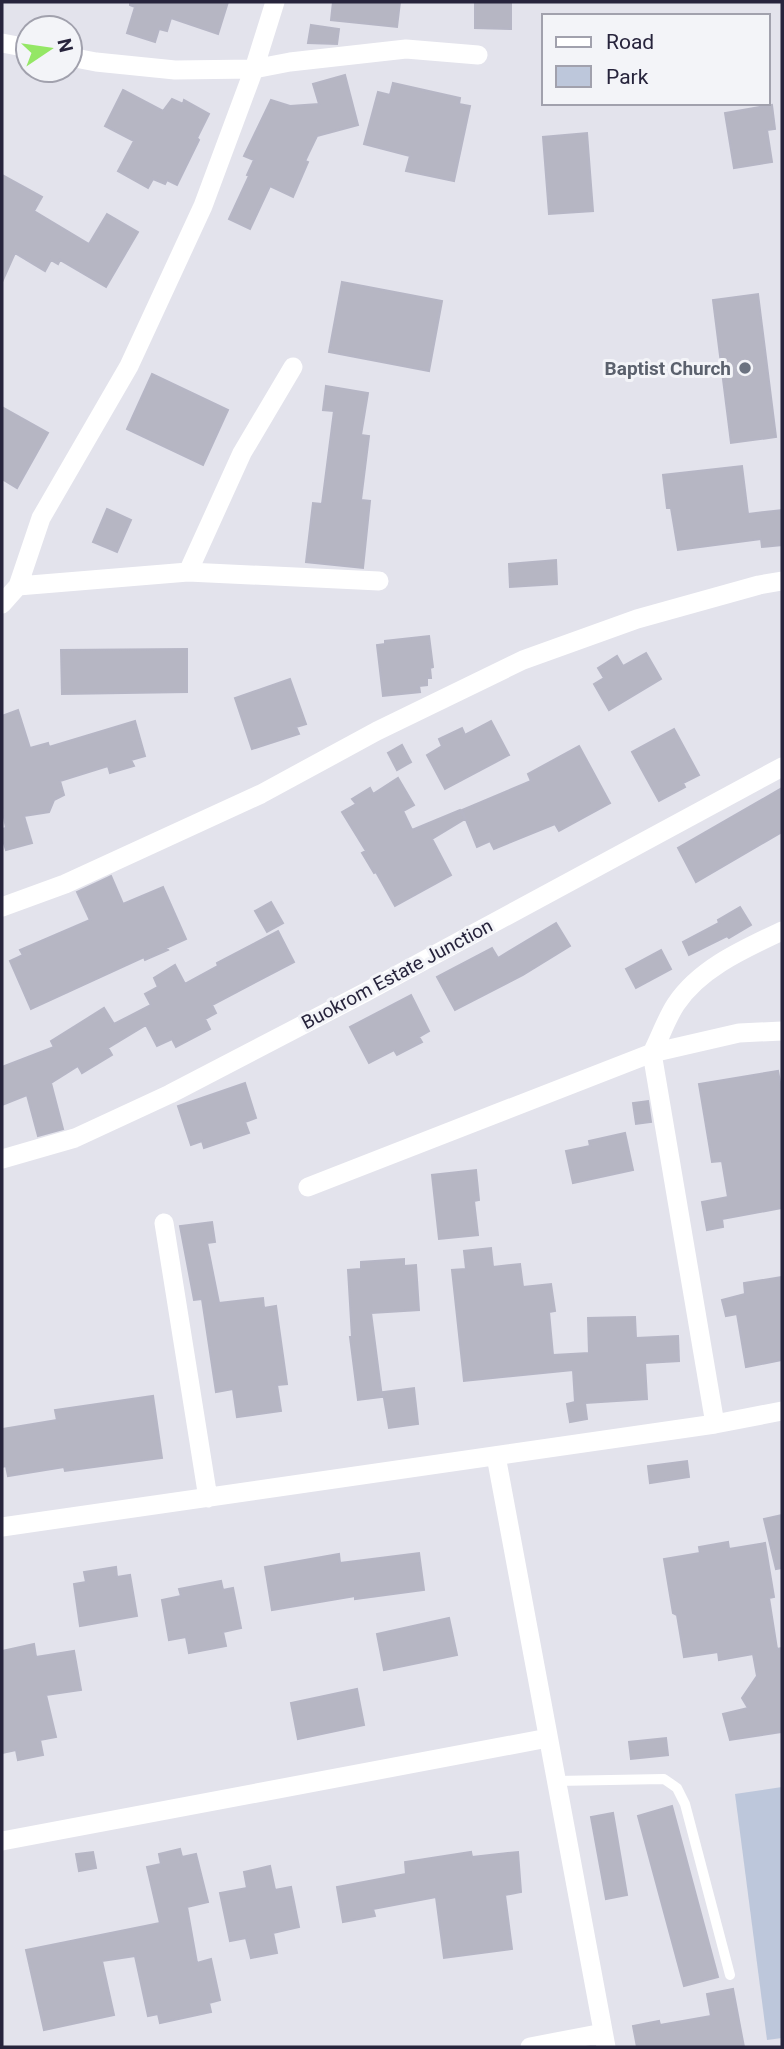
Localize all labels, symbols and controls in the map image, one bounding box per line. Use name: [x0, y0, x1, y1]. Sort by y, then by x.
north arrow: [14, 14, 84, 84]
legend: [542, 14, 770, 105]
text: Road: [606, 30, 654, 54]
text: N: [52, 36, 78, 54]
text: Park: [606, 65, 649, 89]
place label: Baptist Church: [605, 357, 731, 380]
marker: Baptist Church: [737, 360, 753, 376]
street label: Buokrom Estate Junction: [298, 914, 496, 1034]

